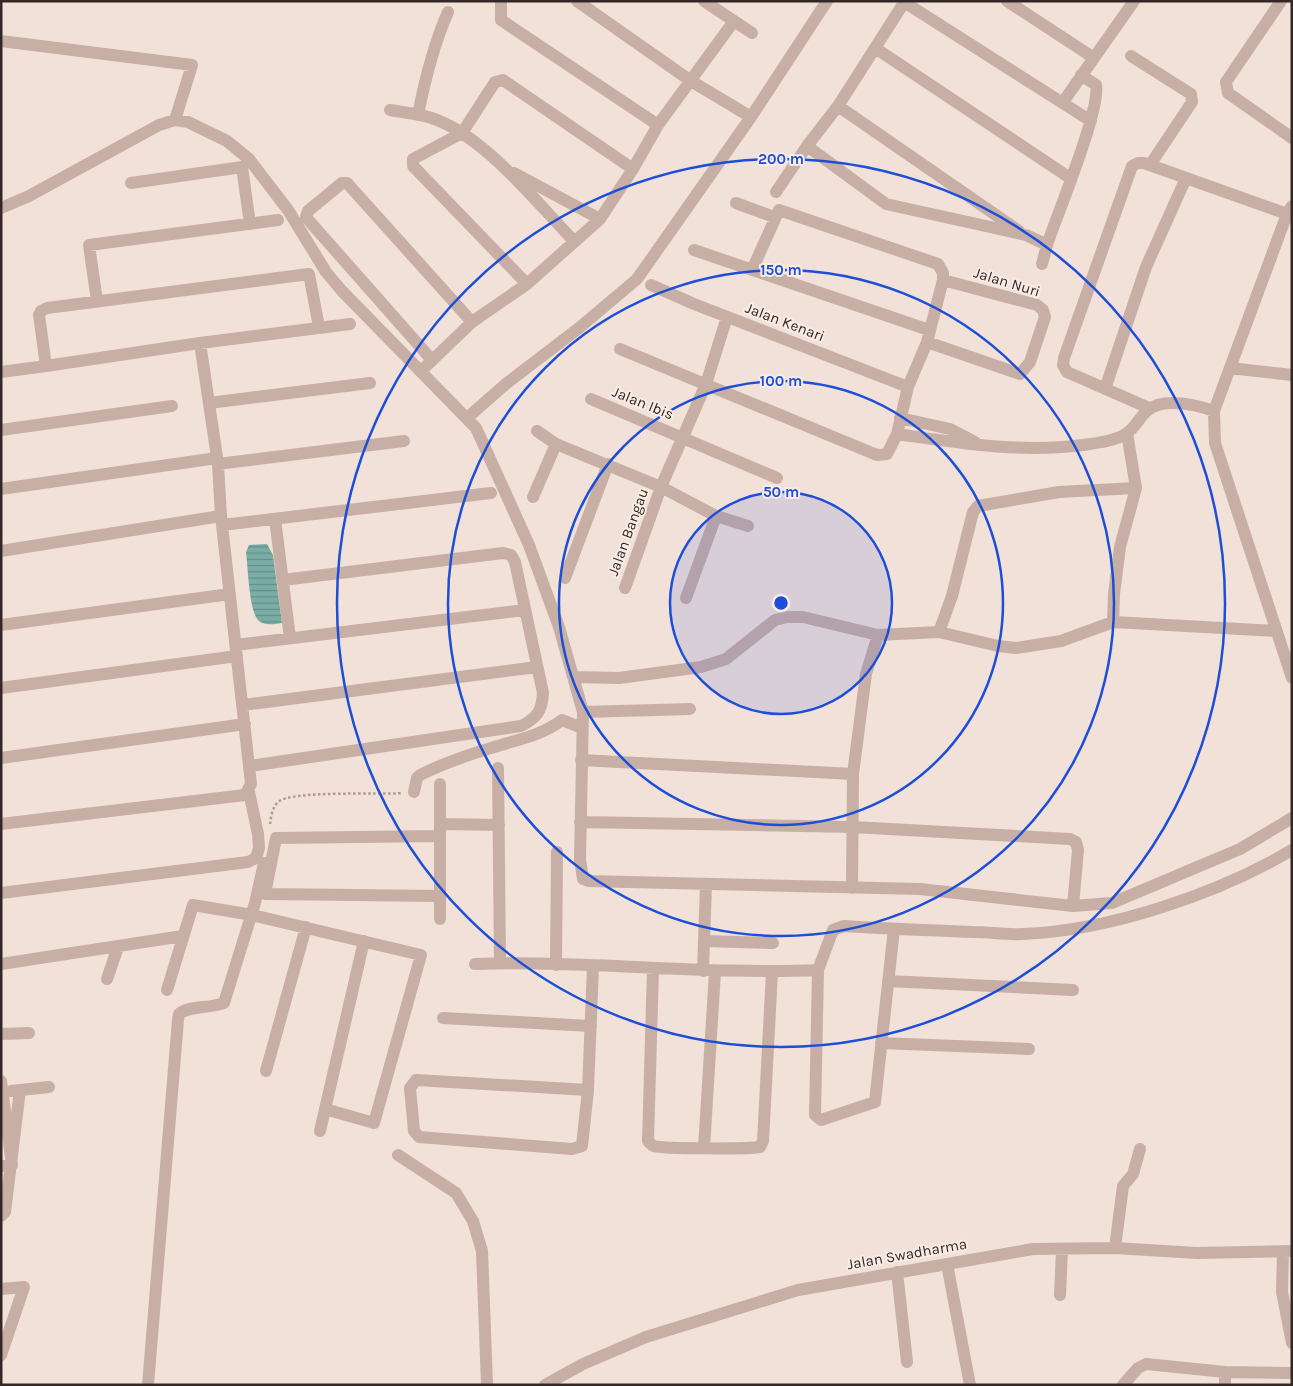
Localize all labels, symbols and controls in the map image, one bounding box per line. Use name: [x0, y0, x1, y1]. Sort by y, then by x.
text: 200 m: [758, 150, 804, 168]
text: 150 m: [760, 261, 802, 279]
street label: Jalan Nuri: [972, 263, 1042, 301]
street label: Jalan Kenari: [743, 299, 827, 345]
text: 100 m: [760, 372, 802, 390]
street label: Jalan Ibis: [610, 383, 676, 423]
text: 50 m: [763, 483, 799, 501]
street label: Jalan Bangau: [604, 486, 652, 578]
centre of rings: [772, 594, 790, 612]
street label: Jalan Swadharma: [846, 1235, 968, 1273]

